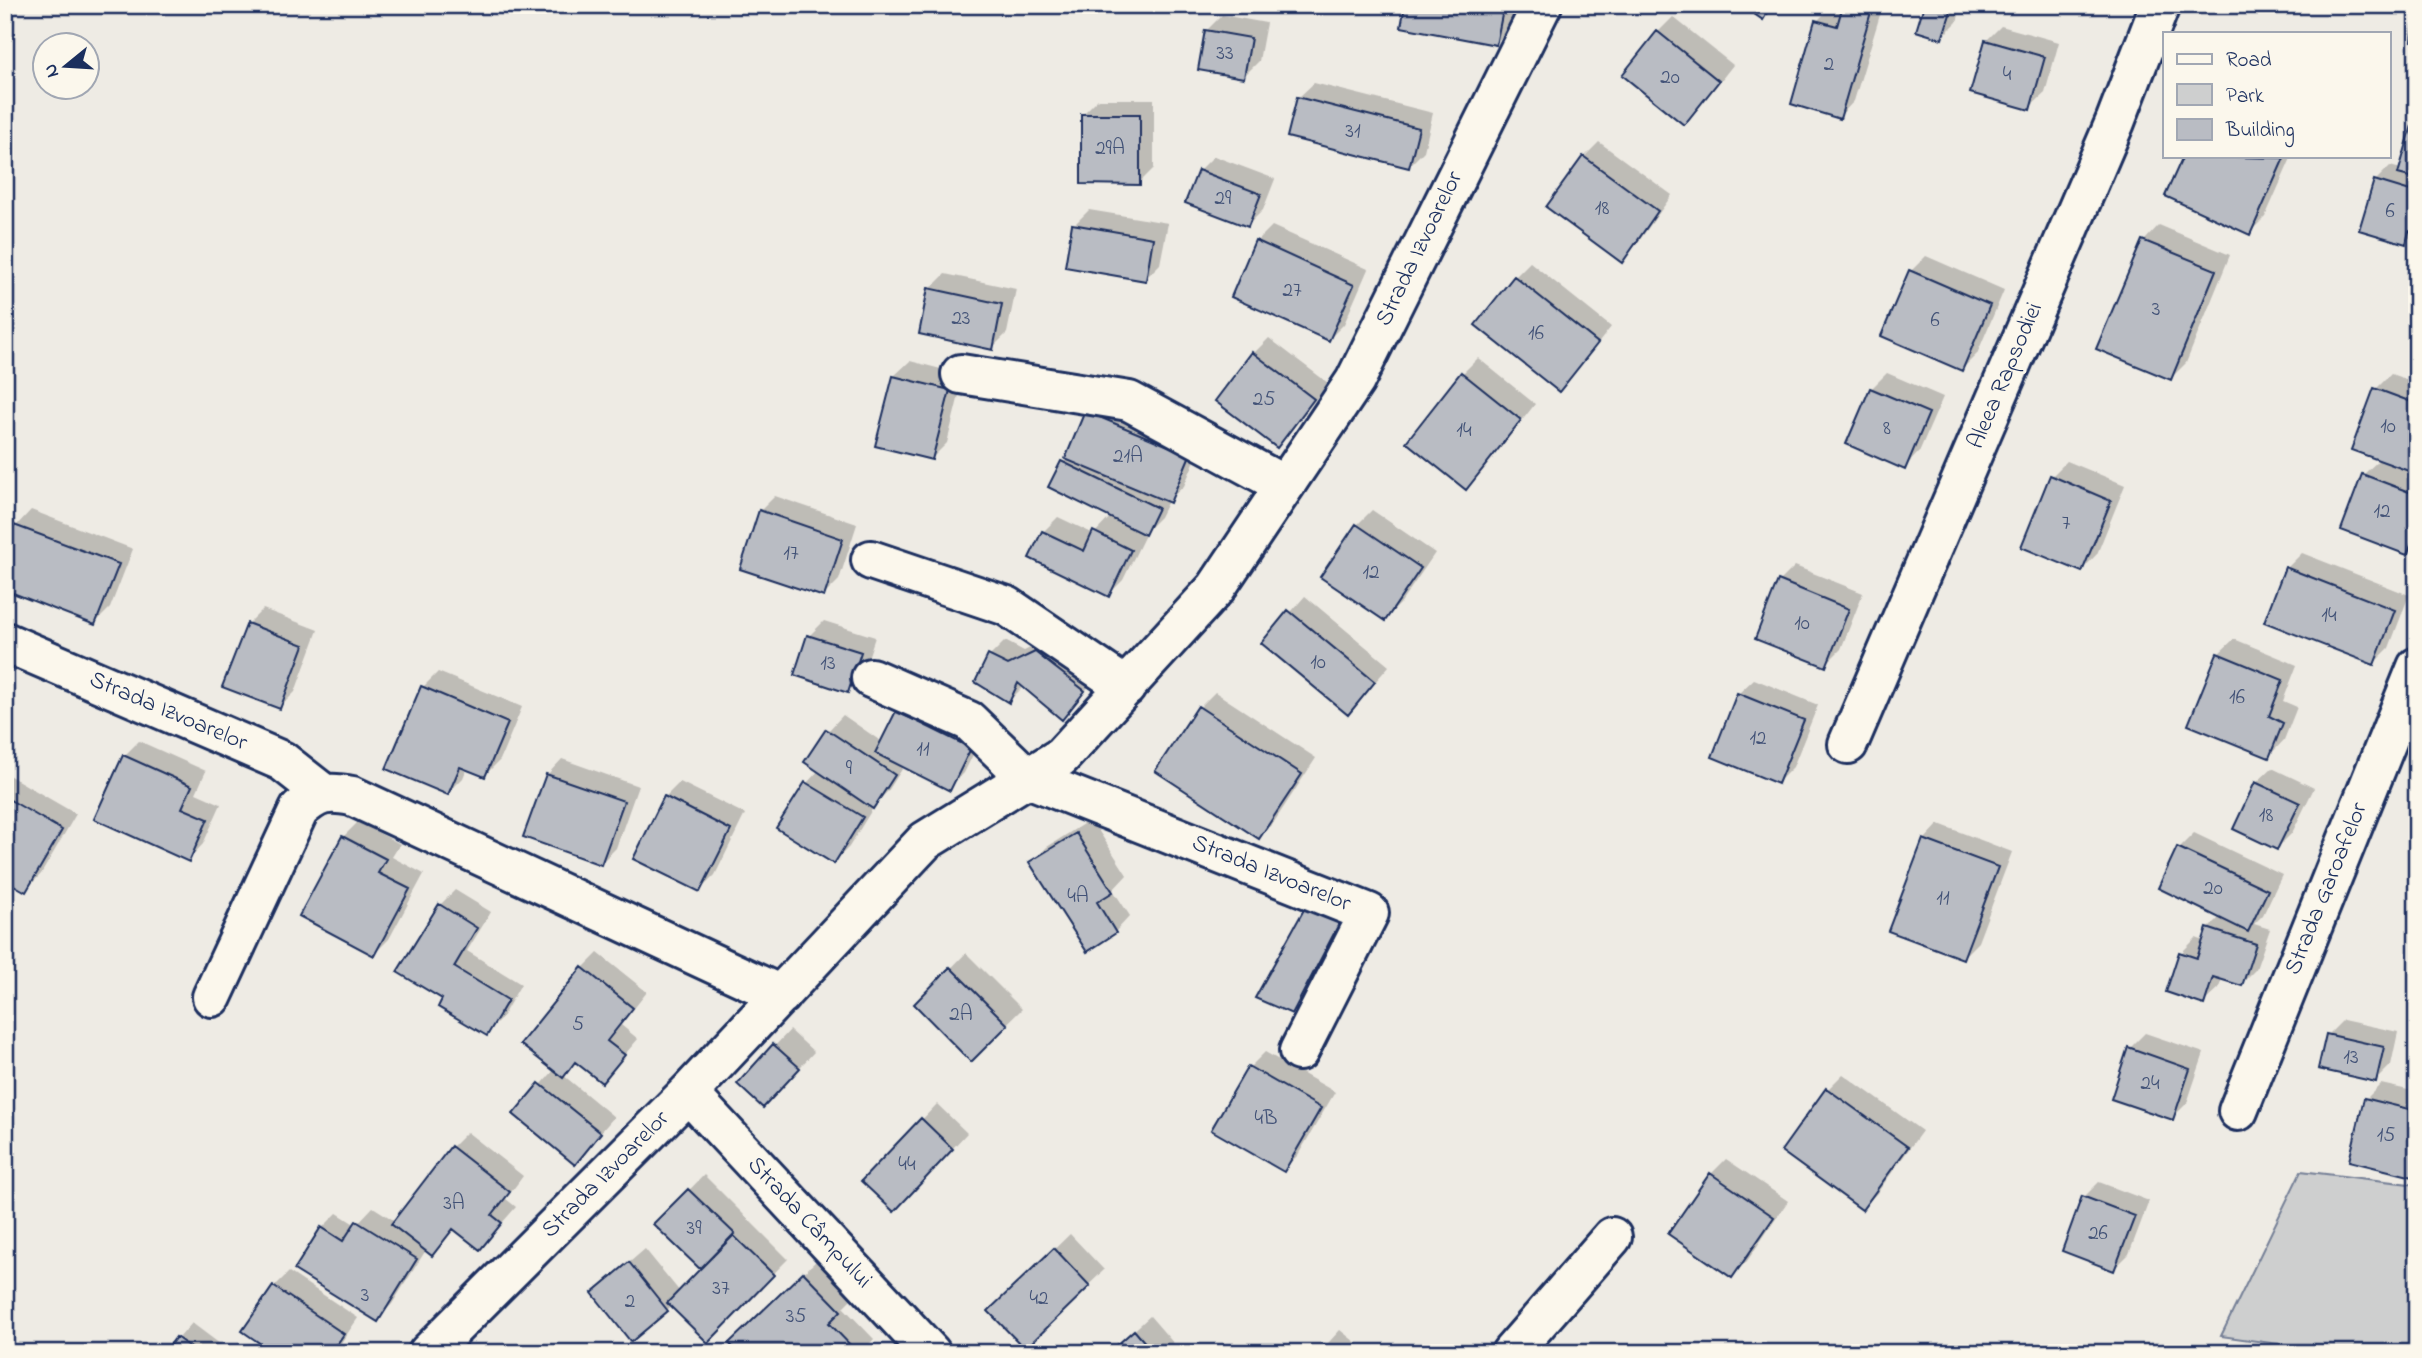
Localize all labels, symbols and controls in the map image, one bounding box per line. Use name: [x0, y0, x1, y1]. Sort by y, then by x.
north arrow: [32, 32, 102, 102]
legend: [2163, 32, 2390, 158]
house number: 33: [1216, 39, 1234, 69]
text: Road: [2226, 46, 2272, 76]
house number: 2: [1824, 50, 1834, 80]
text: N: [37, 60, 67, 81]
house number: 4: [2003, 60, 2012, 90]
house number: 20: [1660, 63, 1680, 93]
text: Park: [2226, 82, 2265, 112]
text: Building: [2225, 116, 2295, 148]
house number: 31: [1345, 117, 1361, 147]
house number: 29A: [1095, 134, 1125, 164]
street label: Strada Izvoarelor: [1367, 165, 1473, 333]
house number: 29: [1215, 184, 1232, 214]
house number: 18: [1595, 194, 1609, 224]
house number: 6: [2385, 197, 2395, 227]
house number: 27: [1282, 276, 1302, 306]
house number: 3: [2152, 295, 2160, 325]
street label: Aleea Rapsodiei: [1959, 297, 2053, 455]
house number: 23: [951, 304, 971, 334]
house number: 6: [1930, 306, 1940, 336]
house number: 16: [1528, 319, 1544, 349]
house number: 25: [1253, 385, 1275, 415]
house number: 10: [2380, 412, 2396, 442]
house number: 8: [1883, 414, 1891, 444]
house number: 14: [1456, 416, 1472, 446]
house number: 21A: [1113, 442, 1143, 472]
house number: 12: [2373, 497, 2391, 527]
house number: 7: [2062, 509, 2071, 539]
house number: 17: [783, 539, 799, 569]
house number: 12: [1362, 558, 1380, 588]
house number: 14: [2321, 601, 2337, 631]
house number: 10: [1794, 609, 1810, 639]
house number: 10: [1310, 648, 1326, 678]
house number: 13: [820, 649, 836, 679]
street label: Strada Izvoarelor: [83, 663, 253, 761]
house number: 16: [2229, 683, 2245, 713]
house number: 12: [1749, 724, 1767, 754]
house number: 11: [916, 735, 930, 765]
house number: 9: [846, 754, 853, 784]
street label: Strada Garoafelor: [2276, 797, 2378, 980]
house number: 18: [2259, 801, 2273, 831]
street label: Strada Izvoarelor: [1186, 826, 1356, 922]
house number: 20: [2203, 874, 2223, 904]
house number: 4A: [1067, 882, 1089, 912]
house number: 11: [1936, 884, 1950, 914]
house number: 2A: [949, 1000, 973, 1030]
house number: 5: [572, 1010, 584, 1040]
house number: 13: [2343, 1043, 2359, 1073]
house number: 24: [2140, 1069, 2160, 1099]
street label: Strada Izvoarelor: [534, 1103, 678, 1247]
house number: 4B: [1255, 1104, 1277, 1134]
house number: 15: [2377, 1121, 2395, 1151]
street label: Strada Câmpului: [738, 1149, 880, 1297]
house number: 44: [898, 1150, 916, 1180]
house number: 3A: [443, 1189, 465, 1219]
house number: 39: [687, 1214, 702, 1244]
house number: 26: [2088, 1219, 2108, 1249]
house number: 37: [712, 1274, 730, 1304]
house number: 3: [361, 1281, 369, 1311]
house number: 42: [1029, 1284, 1049, 1314]
house number: 2: [625, 1287, 635, 1317]
house number: 35: [786, 1302, 806, 1332]

